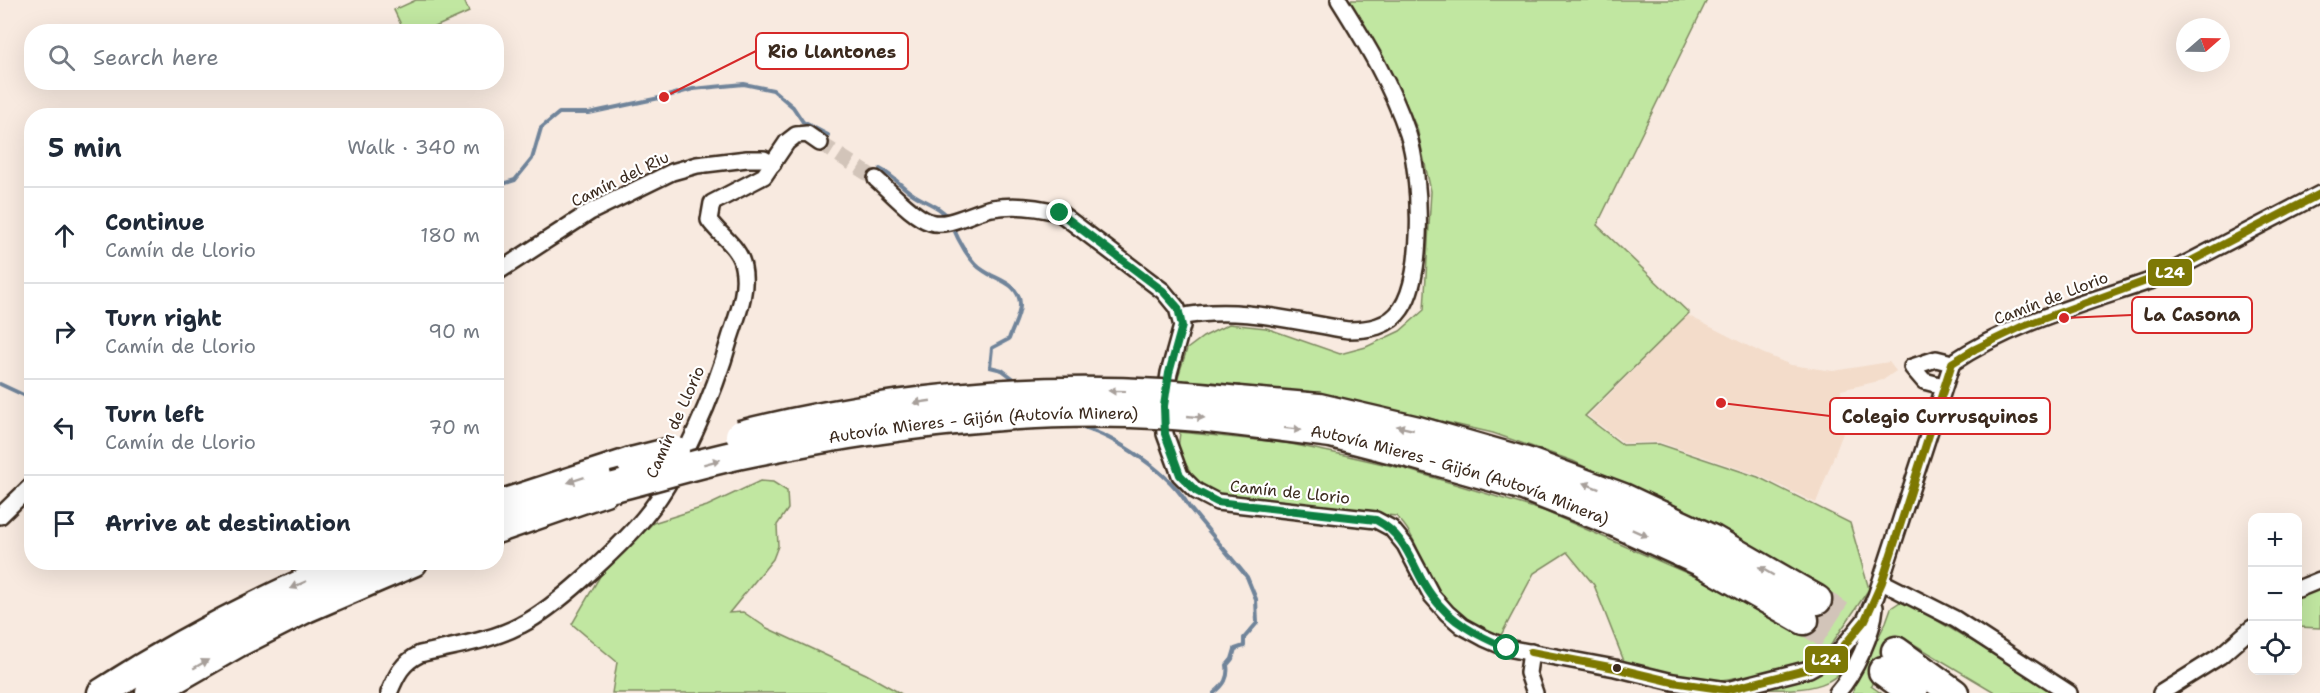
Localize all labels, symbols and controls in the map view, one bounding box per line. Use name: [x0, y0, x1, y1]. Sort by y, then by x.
north arrow: [2176, 18, 2230, 72]
search box: [24, 24, 504, 90]
callout: Rio Llantones: [756, 33, 908, 69]
text: Rio Llantones: [768, 40, 896, 64]
icon: search: [45, 41, 78, 74]
text: Search here: [93, 43, 219, 72]
text: 5 min: [48, 130, 122, 165]
text: Walk · 340 m: [347, 134, 480, 160]
street label: Camín del Riu: [567, 146, 673, 212]
route end: [1046, 199, 1072, 225]
text: Continue: [105, 208, 205, 237]
icon: ahead: [48, 219, 81, 252]
text: 180 m: [420, 222, 480, 248]
text: Camín de Llorio: [105, 237, 256, 263]
line badge: L24: [2147, 258, 2193, 287]
text: L24: [2155, 262, 2185, 283]
street label: Camín de Llorio: [1991, 267, 2111, 329]
callout: La Casona: [2132, 297, 2252, 333]
text: La Casona: [2144, 303, 2241, 327]
text: Turn right: [105, 304, 222, 333]
icon: right: [48, 315, 81, 348]
text: 90 m: [428, 318, 480, 344]
text: Camín de Llorio: [105, 333, 256, 359]
street label: Camín de Llorio: [641, 363, 709, 481]
one-way arrow: [1107, 386, 1126, 396]
one-way arrow: [913, 397, 932, 406]
callout: Colegio Currusquinos: [1830, 398, 2050, 434]
text: Turn left: [105, 400, 204, 429]
street label: Autovía Mieres - Gijón (Autovía Minera): [827, 402, 1139, 448]
text: Colegio Currusquinos: [1842, 405, 2038, 429]
icon: left: [48, 411, 81, 444]
one-way arrow: [1187, 412, 1206, 422]
text: 70 m: [428, 414, 480, 440]
street label: Autovía Mieres - Gijón (Autovía Minera): [1309, 420, 1612, 529]
one-way arrow: [1396, 423, 1414, 433]
one-way arrow: [1284, 424, 1303, 433]
text: Camín de Llorio: [105, 429, 256, 455]
one-way arrow: [703, 457, 721, 466]
street label: Camín de Llorio: [1229, 475, 1351, 509]
one-way arrow: [567, 476, 585, 485]
one-way arrow: [1582, 481, 1600, 491]
icon: arrive: [48, 507, 81, 540]
text: Arrive at destination: [105, 509, 351, 538]
map controls: [2248, 513, 2302, 675]
button: +: [2248, 513, 2302, 567]
one-way arrow: [1631, 528, 1649, 538]
one-way arrow: [1758, 566, 1775, 576]
button: −: [2248, 567, 2302, 621]
one-way arrow: [290, 581, 307, 590]
button: locate: [2248, 621, 2302, 675]
route start: [1493, 634, 1519, 660]
line badge: L24: [1804, 645, 1849, 674]
text: L24: [1811, 649, 1841, 670]
one-way arrow: [193, 659, 210, 669]
unlabelled marker: [1611, 662, 1623, 674]

